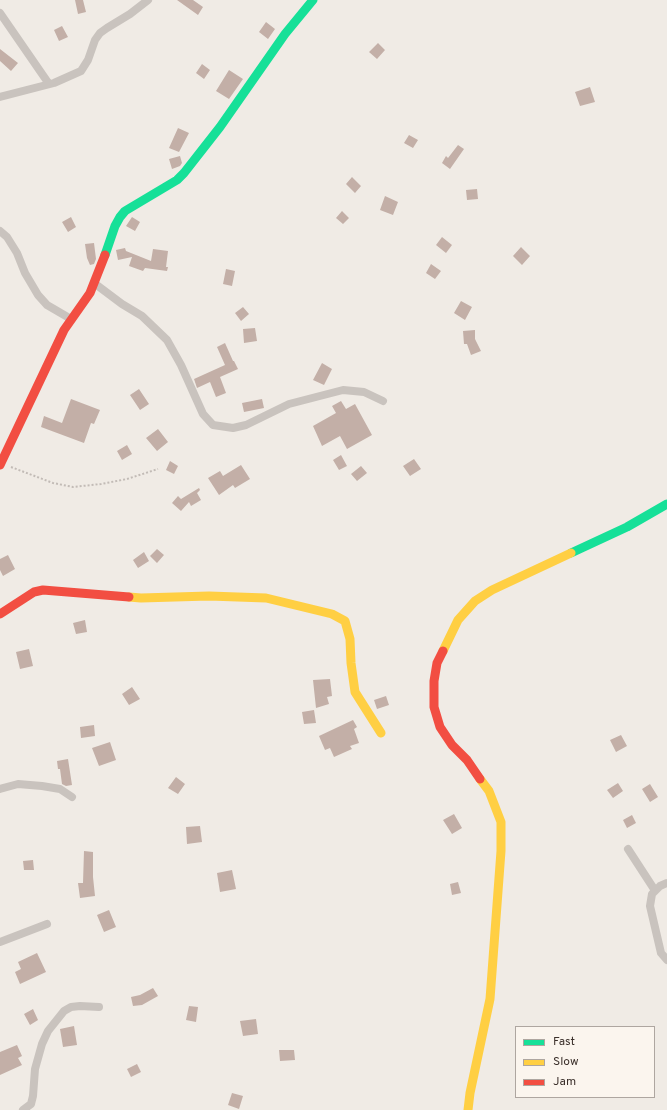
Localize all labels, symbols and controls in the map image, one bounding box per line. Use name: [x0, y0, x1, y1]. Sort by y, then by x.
legend: [515, 1026, 655, 1098]
text: Fast: [553, 1034, 575, 1050]
text: Slow: [553, 1054, 579, 1070]
text: Jam: [553, 1074, 576, 1090]

